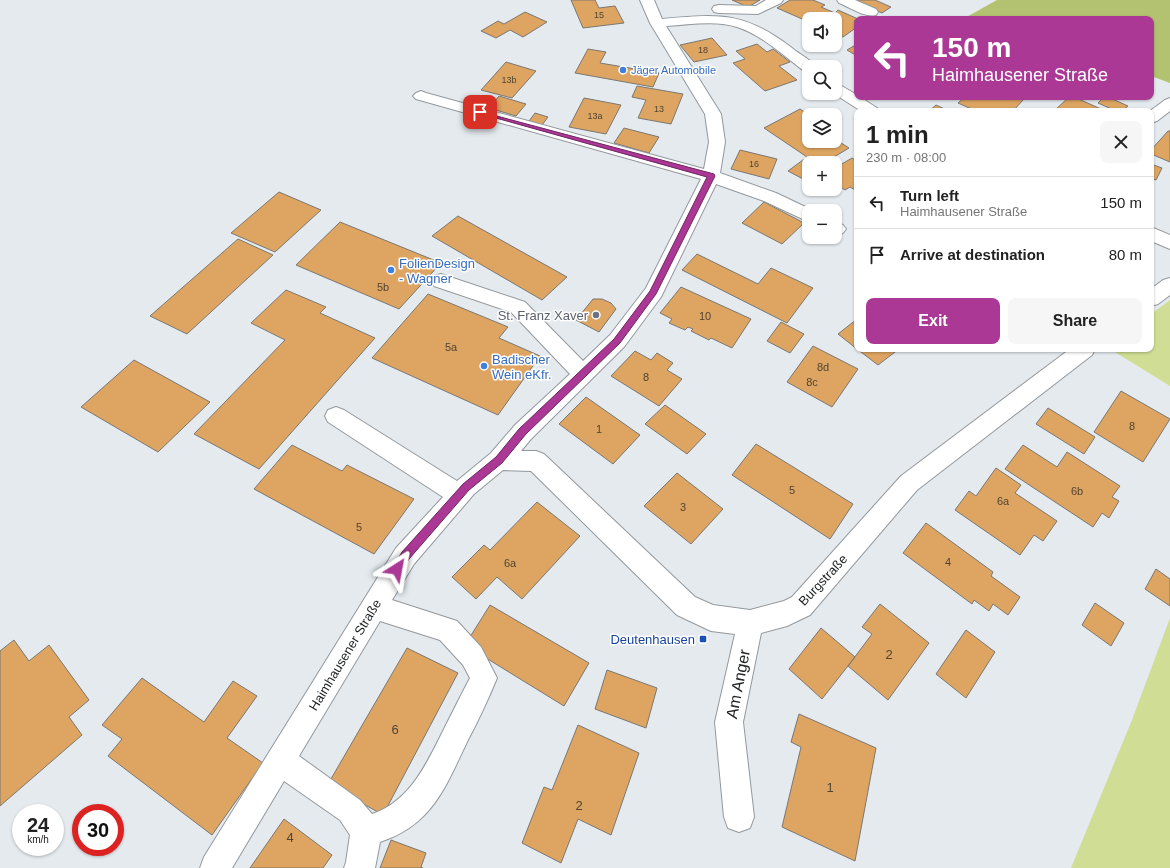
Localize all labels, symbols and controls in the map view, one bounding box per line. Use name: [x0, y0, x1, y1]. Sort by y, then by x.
house number: 15: [594, 10, 604, 20]
map controls: [802, 12, 842, 244]
button: sound: [802, 12, 842, 52]
icon: left: [866, 32, 918, 84]
text: 150 m: [932, 32, 1011, 63]
house number: 18: [698, 45, 708, 55]
button: search: [802, 60, 842, 100]
place label: Jäger Automobile: [631, 64, 716, 76]
marker: Jäger Automobile: [618, 65, 628, 75]
text: Haimhausener Straße: [932, 65, 1108, 85]
house number: 13b: [501, 75, 517, 85]
pin: [463, 95, 497, 129]
icon: arrive: [469, 101, 491, 123]
house number: 13: [654, 104, 664, 114]
button: layers: [802, 108, 842, 148]
house number: 13a: [587, 111, 603, 121]
text: 1 min: [866, 121, 929, 148]
button: close: [1100, 121, 1142, 163]
text: 230 m · 08:00: [866, 150, 946, 165]
button: +: [802, 156, 842, 196]
house number: 16: [749, 159, 759, 169]
text: Turn left: [900, 187, 959, 204]
icon: left: [866, 192, 888, 214]
text: 150 m: [1100, 194, 1142, 211]
button: −: [802, 204, 842, 244]
text: Haimhausener Straße: [900, 204, 1027, 219]
icon: arrive: [866, 244, 888, 266]
text: Arrive at destination: [900, 246, 1045, 263]
text: 80 m: [1109, 246, 1142, 263]
place label: FolienDesign - Wagner: [399, 256, 475, 286]
marker: FolienDesign - Wagner: [386, 265, 396, 275]
house number: 5b: [377, 281, 389, 293]
button: Exit: [866, 298, 1000, 344]
button: Share: [1008, 298, 1142, 344]
place label: St. Franz Xaver: [498, 308, 589, 323]
marker: St. Franz Xaver: [591, 310, 601, 320]
house number: 10: [699, 310, 711, 322]
house number: 5a: [445, 341, 458, 353]
place label: Badischer Wein eKfr.: [492, 352, 552, 382]
marker: Badischer Wein eKfr.: [479, 361, 489, 371]
house number: 8d: [817, 361, 829, 373]
house number: 8: [643, 371, 649, 383]
house number: 8c: [806, 376, 818, 388]
house number: 8: [1129, 420, 1135, 432]
house number: 1: [596, 423, 602, 435]
house number: 5: [789, 484, 795, 496]
house number: 6b: [1071, 485, 1083, 497]
house number: 6a: [997, 495, 1010, 507]
house number: 3: [680, 501, 686, 513]
house number: 5: [356, 521, 362, 533]
position arrow: [376, 548, 418, 590]
street label: Burgstraße: [796, 551, 850, 609]
house number: 4: [945, 556, 951, 568]
house number: 6a: [504, 557, 517, 569]
street label: Haimhausener Straße: [306, 597, 384, 713]
place label: Deutenhausen: [610, 632, 695, 647]
marker: Deutenhausen: [698, 634, 708, 644]
street label: Am Anger: [723, 647, 753, 720]
house number: 2: [885, 647, 893, 662]
house number: 6: [391, 722, 399, 737]
house number: 1: [826, 780, 834, 795]
house number: 2: [575, 798, 583, 813]
speed limit sign: 30: [72, 804, 124, 856]
text: 24: [27, 814, 49, 836]
house number: 4: [286, 830, 294, 845]
text: km/h: [27, 834, 49, 845]

